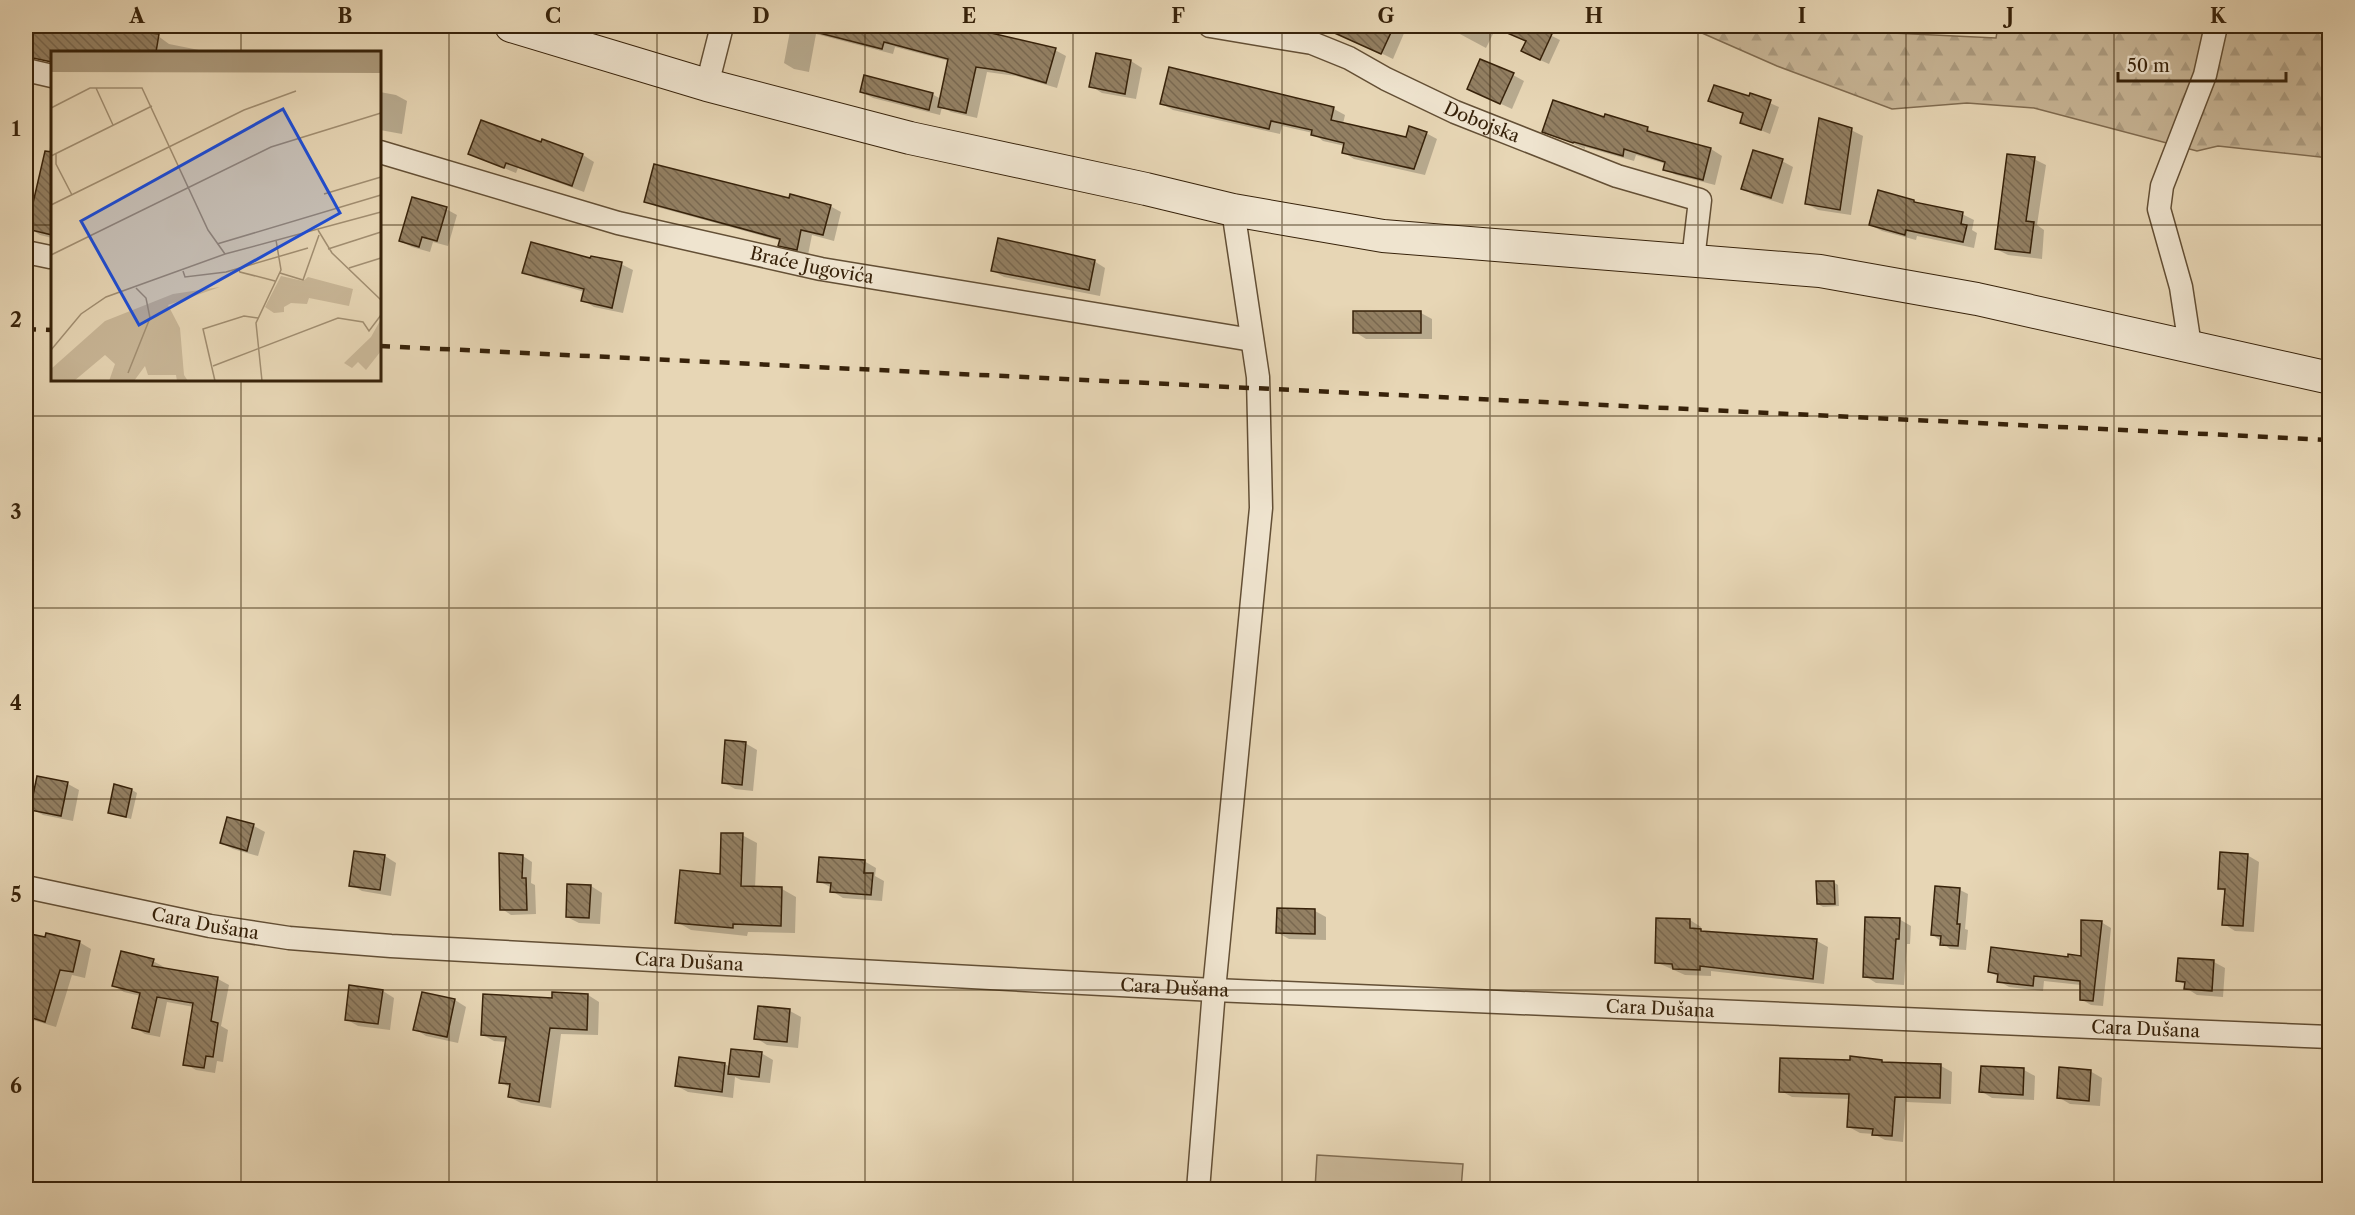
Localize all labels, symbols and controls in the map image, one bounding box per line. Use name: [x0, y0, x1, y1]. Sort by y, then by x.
text: A: [128, 4, 145, 28]
text: B: [338, 4, 353, 28]
text: C: [545, 4, 561, 28]
text: D: [752, 4, 770, 28]
text: E: [962, 4, 976, 28]
text: F: [1171, 4, 1185, 28]
text: G: [1378, 4, 1395, 28]
text: H: [1585, 4, 1603, 28]
text: I: [1798, 4, 1806, 28]
text: J: [2002, 4, 2014, 28]
text: K: [2210, 4, 2227, 28]
scale bar: [2118, 45, 2286, 83]
inset map: [51, 51, 381, 381]
text: 50 m: [2127, 55, 2170, 77]
street label: Dobojska: [1440, 97, 1523, 148]
text: 1: [12, 117, 21, 141]
street label: Braće Jugovića: [748, 242, 876, 289]
text: 2: [10, 308, 22, 332]
text: 3: [10, 500, 22, 524]
text: 4: [10, 691, 22, 715]
text: 5: [10, 883, 22, 907]
street label: Cara Dušana: [150, 903, 261, 944]
street label: Cara Dušana: [634, 948, 745, 976]
street label: Cara Dušana: [1120, 974, 1230, 1002]
street label: Cara Dušana: [1605, 996, 1715, 1022]
street label: Cara Dušana: [2091, 1016, 2201, 1043]
text: 6: [10, 1074, 22, 1098]

